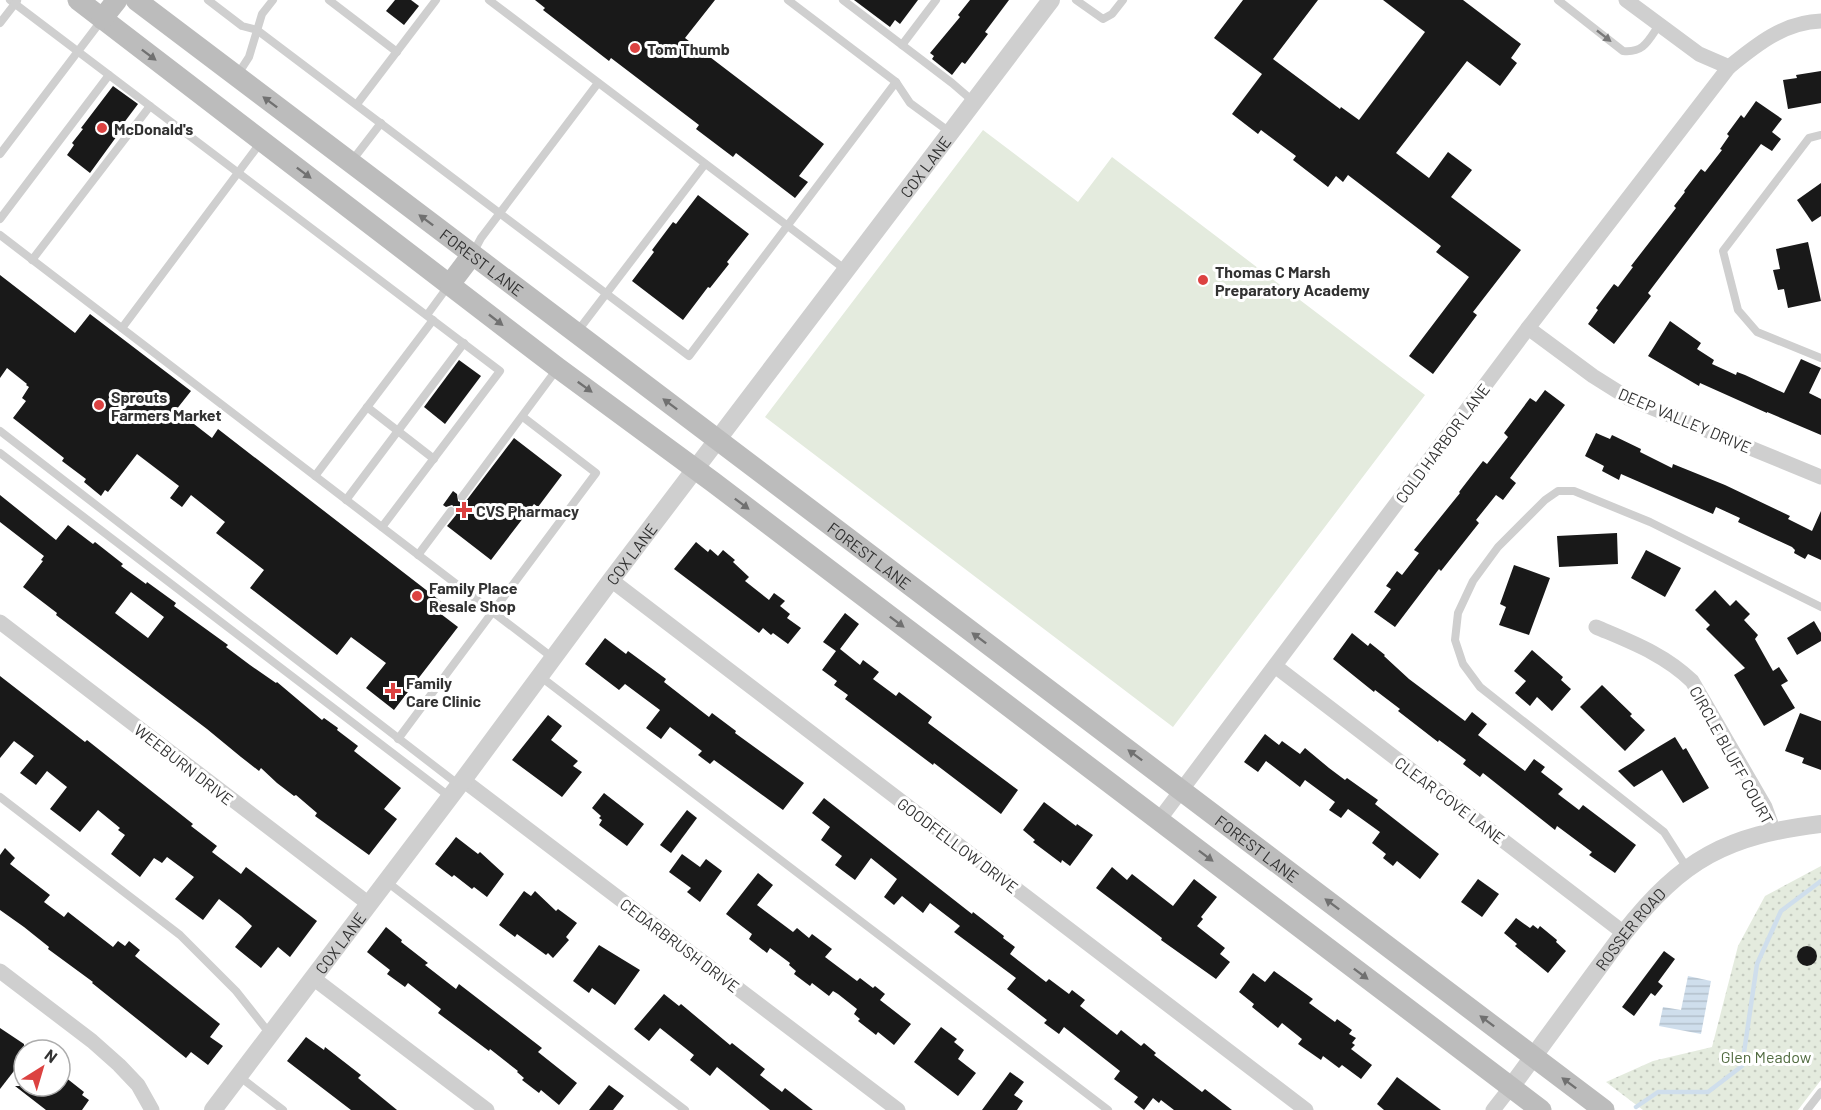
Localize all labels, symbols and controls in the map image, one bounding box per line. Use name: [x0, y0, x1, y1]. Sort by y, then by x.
one-way arrow: [1596, 29, 1612, 42]
place label: Tom Thumb: [647, 39, 730, 58]
marker: Tom Thumb: [628, 41, 642, 55]
one-way arrow: [141, 49, 157, 61]
one-way arrow: [263, 96, 278, 108]
place label: McDonald's: [114, 119, 193, 138]
marker: McDonald's: [95, 121, 109, 135]
street label: COX LANE: [895, 132, 954, 201]
one-way arrow: [296, 167, 312, 179]
one-way arrow: [418, 214, 433, 226]
street label: FOREST LANE: [437, 224, 528, 299]
place label: Thomas C Marsh Preparatory Academy: [1215, 262, 1370, 299]
marker: Thomas C Marsh Preparatory Academy: [1196, 273, 1210, 287]
one-way arrow: [488, 313, 504, 326]
street label: COLD HARBOR LANE: [1391, 380, 1493, 506]
one-way arrow: [576, 381, 592, 393]
street label: DEEP VALLEY DRIVE: [1616, 383, 1754, 457]
place label: Sprouts Farmers Market: [111, 387, 221, 424]
marker: Sprouts Farmers Market: [92, 398, 106, 412]
one-way arrow: [663, 399, 678, 411]
one-way arrow: [734, 498, 750, 510]
place label: CVS Pharmacy: [476, 501, 579, 520]
marker: CVS Pharmacy: [457, 503, 471, 517]
street label: FOREST LANE: [824, 517, 915, 592]
street label: COX LANE: [602, 519, 660, 588]
place label: Family Place Resale Shop: [429, 578, 518, 615]
marker: Family Place Resale Shop: [410, 589, 424, 603]
one-way arrow: [889, 616, 905, 628]
one-way arrow: [972, 632, 988, 644]
place label: Family Care Clinic: [406, 673, 482, 710]
marker: Family Care Clinic: [384, 682, 402, 700]
street label: CIRCLE BLUFF COURT: [1686, 683, 1778, 827]
street label: WEEBURN DRIVE: [131, 720, 237, 808]
one-way arrow: [1127, 749, 1143, 762]
street label: CLEAR COVE LANE: [1391, 753, 1509, 847]
street label: GOODFELLOW DRIVE: [894, 793, 1022, 897]
street label: FOREST LANE: [1212, 810, 1303, 886]
one-way arrow: [1198, 849, 1213, 861]
street label: ROSSER ROAD: [1591, 883, 1669, 973]
street label: CEDARBRUSH DRIVE: [617, 894, 743, 996]
one-way arrow: [1324, 898, 1339, 910]
street label: COX LANE: [310, 908, 369, 977]
one-way arrow: [1354, 967, 1369, 979]
one-way arrow: [1480, 1015, 1496, 1027]
north arrow: [12, 1038, 72, 1098]
text: N: [41, 1045, 61, 1066]
park label: Glen Meadow: [1721, 1047, 1812, 1066]
one-way arrow: [1561, 1077, 1577, 1090]

